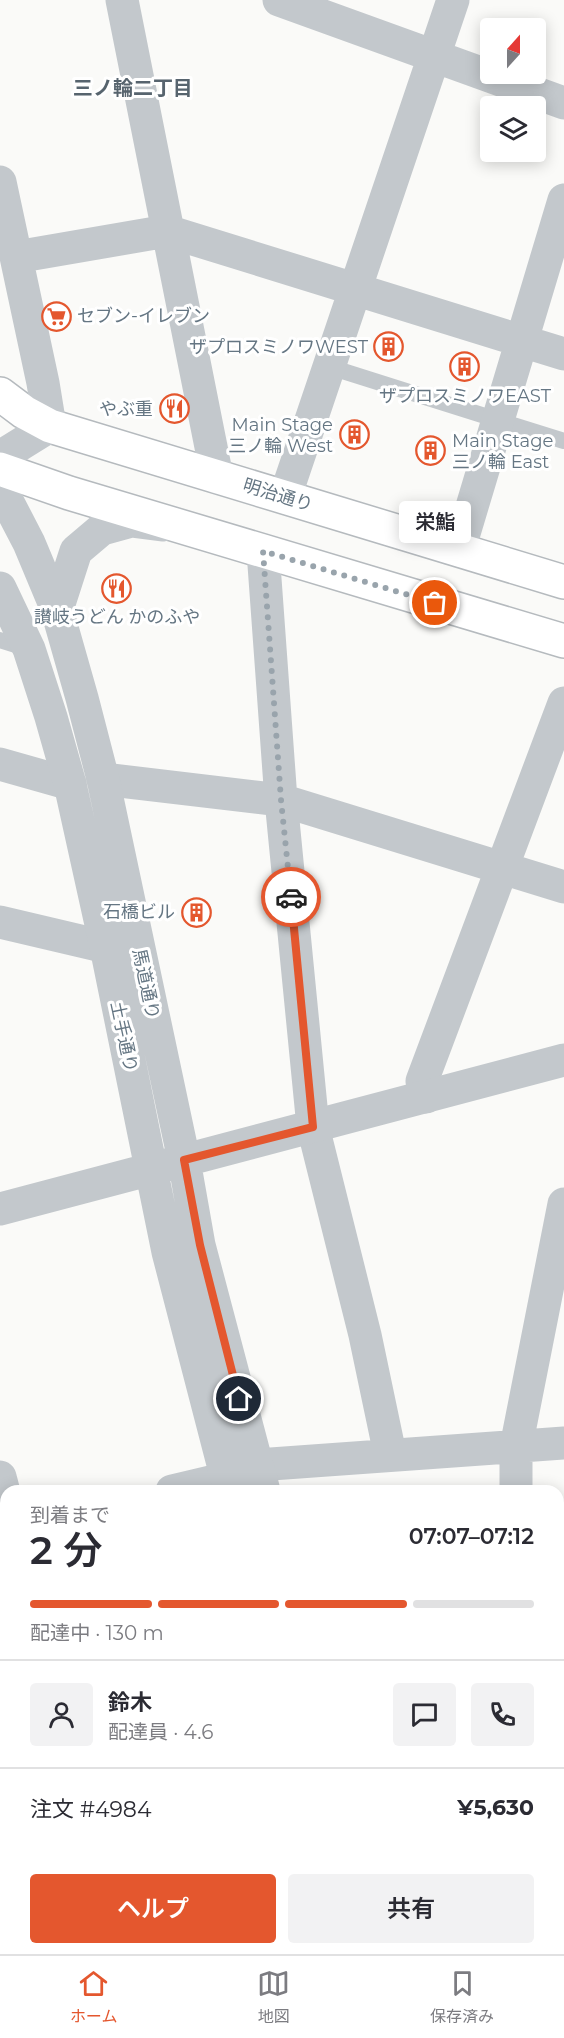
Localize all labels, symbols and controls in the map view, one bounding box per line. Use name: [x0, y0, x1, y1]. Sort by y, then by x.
north arrow: [480, 18, 546, 84]
map controls: [480, 18, 546, 162]
district label: 三ノ輪二丁目: [73, 76, 193, 100]
button: layers: [480, 96, 546, 162]
supermarket icon: セブン-イレブン: [40, 300, 72, 332]
place label: セブン-イレブン: [77, 305, 210, 327]
building icon: ザプロスミノワWEST: [373, 331, 405, 363]
place label: ザプロスミノワWEST: [189, 336, 369, 358]
building icon: ザプロスミノワEAST: [449, 351, 481, 383]
place label: ザプロスミノワEAST: [379, 385, 552, 407]
restaurant icon: やぶ重: [158, 393, 190, 425]
place label: やぶ重: [99, 398, 153, 420]
place label: Main Stage 三ノ輪 West: [228, 414, 333, 457]
building icon: Main Stage 三ノ輪 West: [338, 419, 370, 451]
place label: Main Stage 三ノ輪 East: [452, 430, 554, 473]
building icon: Main Stage 三ノ輪 East: [415, 435, 447, 467]
street label: 明治通り: [240, 474, 316, 516]
callout: 栄鮨: [399, 501, 471, 543]
text: 栄鮨: [415, 510, 455, 534]
restaurant icon: 讃岐うどん かのふや: [101, 572, 133, 604]
pin: [409, 577, 460, 628]
icon: bag: [418, 586, 451, 619]
place label: 讃岐うどん かのふや: [34, 606, 200, 628]
courier: [261, 867, 321, 927]
icon: car: [275, 881, 308, 914]
building icon: 石橋ビル: [180, 896, 212, 928]
place label: 石橋ビル: [103, 901, 175, 923]
street label: 馬道通り: [128, 946, 164, 1022]
street label: 土手通り: [106, 999, 142, 1075]
pin: [213, 1373, 264, 1424]
icon: home: [222, 1382, 255, 1415]
text: 到着まで: [30, 1503, 110, 1527]
text: 07:07–07:12: [409, 1523, 534, 1550]
text: 2 分: [30, 1526, 102, 1574]
text: 配達中 · 130 m: [30, 1621, 164, 1645]
button: person: [30, 1683, 93, 1746]
button: chat: [393, 1683, 456, 1746]
button: phone: [471, 1683, 534, 1746]
text: 鈴木: [108, 1689, 152, 1716]
text: 配達員 · 4.6: [108, 1720, 213, 1744]
text: ¥5,630: [457, 1794, 534, 1821]
text: 注文 #4984: [30, 1796, 151, 1823]
button: ヘルプ: [30, 1874, 276, 1943]
button: 共有: [288, 1874, 534, 1943]
tab: ホーム: [70, 1967, 117, 2027]
tab: 地図: [257, 1967, 290, 2027]
tab: 保存済み: [430, 1967, 494, 2027]

